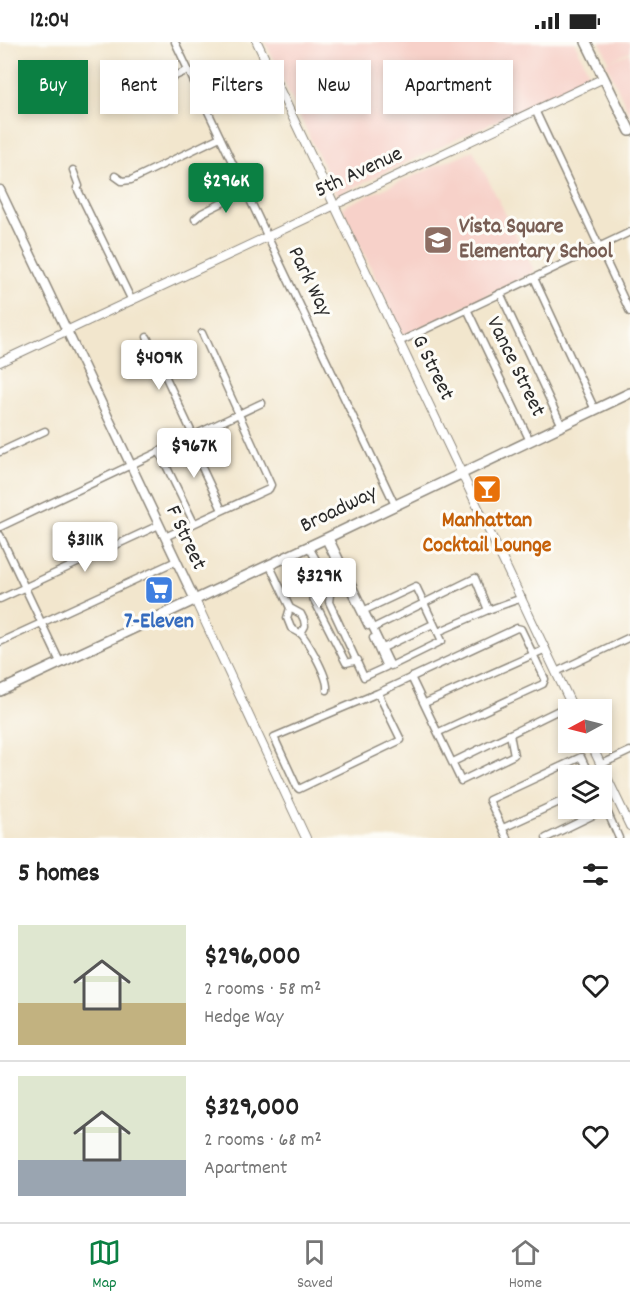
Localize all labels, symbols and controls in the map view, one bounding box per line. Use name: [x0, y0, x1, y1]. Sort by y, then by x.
text: 12:04: [30, 6, 69, 37]
chip: Buy: [18, 60, 88, 114]
chip: Rent: [100, 60, 178, 114]
chip: Filters: [190, 60, 284, 114]
chip: New: [296, 60, 371, 114]
chip: Apartment: [383, 60, 513, 114]
street label: 5th Avenue: [310, 139, 408, 207]
pin: $296K: [184, 163, 268, 214]
text: $296K: [202, 168, 250, 196]
place label: Vista Square Elementary School: [459, 212, 614, 268]
school or university icon: Vista Square Elementary School: [422, 224, 454, 256]
street label: Park Way: [279, 242, 340, 323]
street label: Vance Street: [477, 312, 553, 422]
street label: G Street: [403, 330, 461, 406]
pin: $409K: [117, 340, 201, 391]
text: $409K: [135, 345, 183, 373]
pin: $967K: [152, 428, 236, 479]
text: $967K: [171, 433, 217, 461]
bar icon: Manhattan Cocktail Lounge: [471, 473, 503, 505]
street label: Broadway: [295, 478, 384, 542]
street label: F Street: [157, 500, 213, 576]
place label: Manhattan Cocktail Lounge: [422, 506, 552, 562]
pin: $311K: [43, 522, 127, 573]
text: $311K: [66, 527, 104, 555]
pin: $329K: [277, 558, 361, 609]
text: $329K: [296, 563, 342, 591]
supermarket icon: 7-Eleven: [143, 574, 175, 606]
place label: 7-Eleven: [124, 607, 194, 638]
north arrow: [558, 699, 612, 753]
map controls: [558, 699, 612, 819]
button: layers: [558, 765, 612, 819]
text: 5 homes: [18, 856, 100, 893]
icon: filters: [579, 858, 612, 891]
text: $296,000: [204, 939, 301, 976]
icon: home: [66, 949, 138, 1021]
icon: heart: [579, 969, 612, 1002]
text: 2 rooms · 58 m²: [204, 976, 321, 1004]
text: Hedge Way: [204, 1004, 284, 1032]
text: $329,000: [204, 1090, 299, 1127]
icon: home: [66, 1100, 138, 1172]
icon: heart: [579, 1120, 612, 1153]
text: 2 rooms · 68 m²: [204, 1127, 322, 1155]
text: Apartment: [204, 1155, 287, 1183]
tab: Map: [88, 1236, 121, 1295]
tab: Saved: [297, 1236, 333, 1295]
tab: Home: [509, 1236, 542, 1295]

